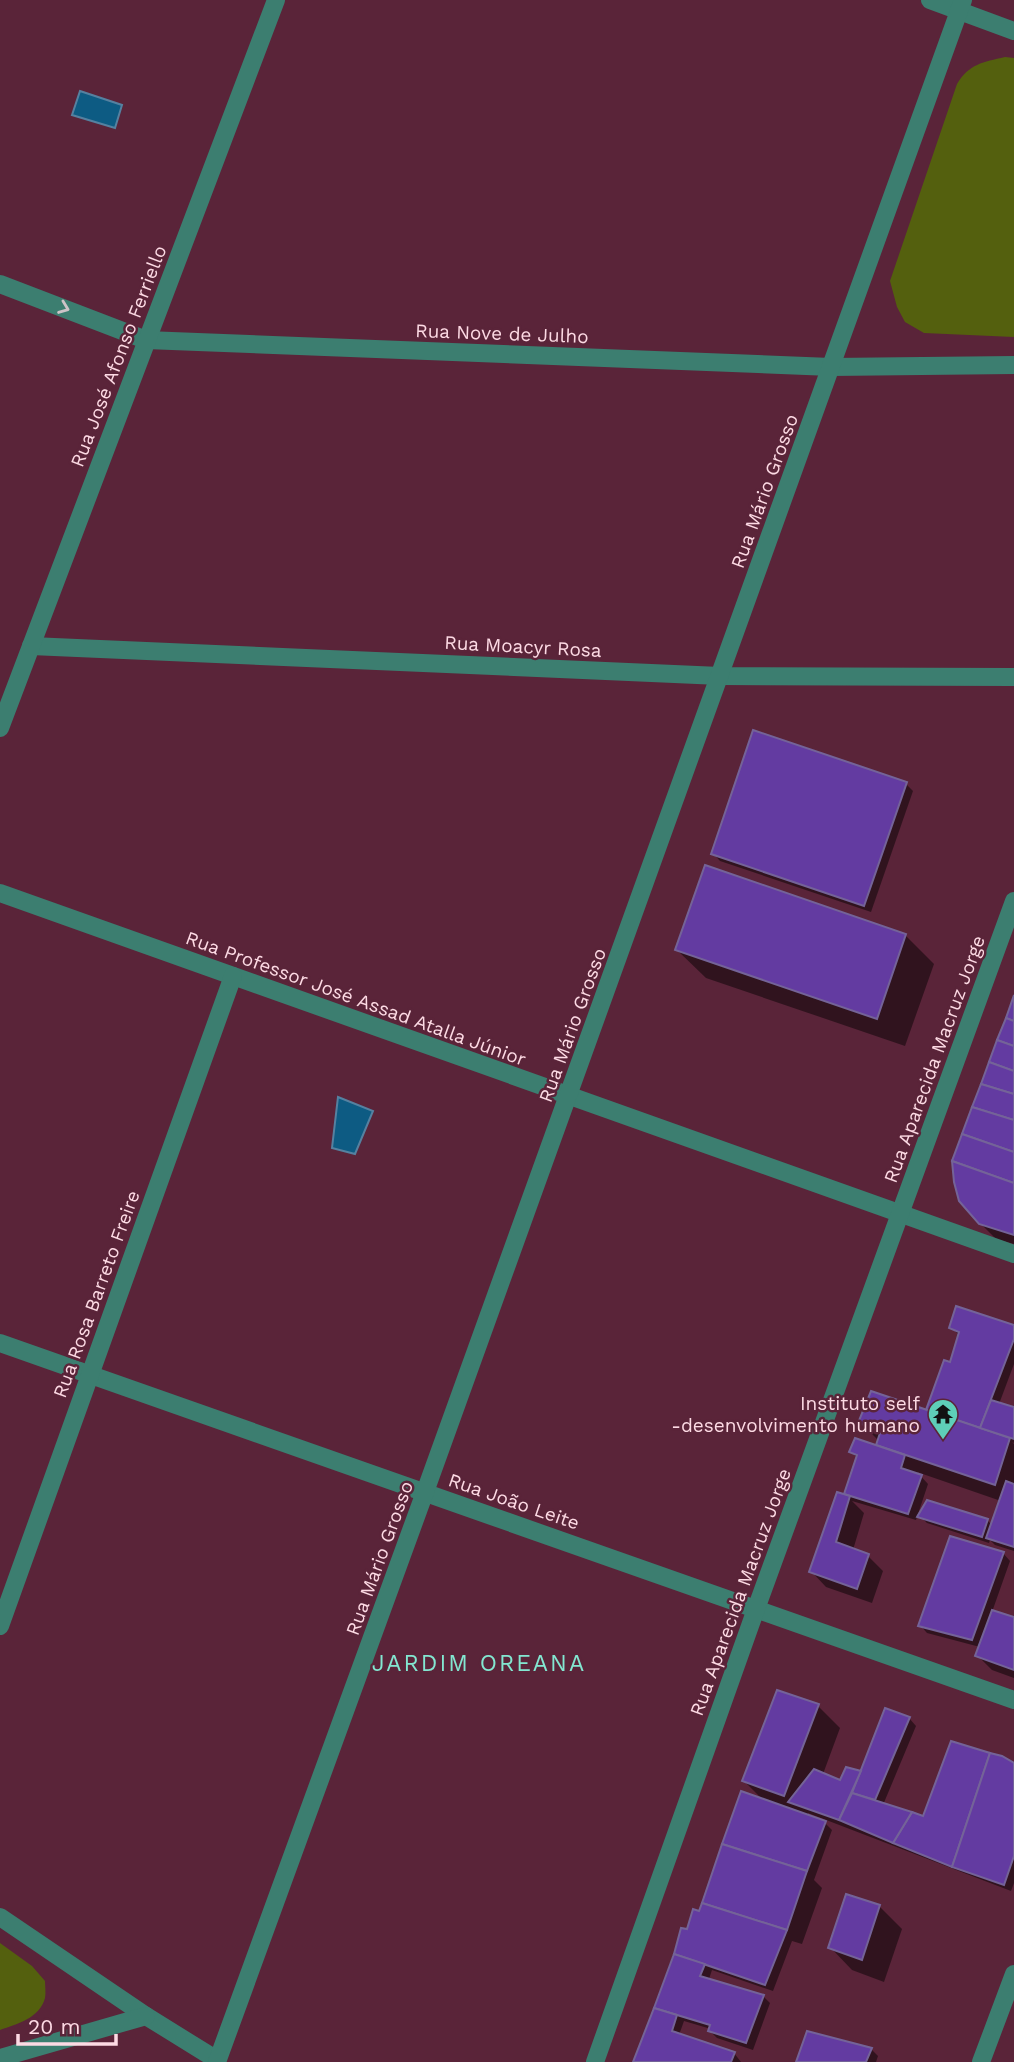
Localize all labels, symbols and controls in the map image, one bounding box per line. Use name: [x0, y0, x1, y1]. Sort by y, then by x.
street label: Rua José Afonso Ferriello: [66, 242, 171, 470]
one-way arrow: [57, 300, 69, 314]
street label: Rua Nove de Julho: [415, 319, 589, 348]
street label: Rua Mário Grosso: [726, 411, 803, 571]
street label: Rua Moacyr Rosa: [444, 631, 602, 662]
street label: Rua Professor José Assad Atalla Júnior: [183, 926, 529, 1071]
street label: Rua Aparecida Macruz Jorge: [879, 932, 990, 1186]
street label: Rua Mário Grosso: [534, 945, 611, 1105]
street label: Rua Rosa Barreto Freire: [48, 1187, 145, 1401]
place label: Instituto self -desenvolvimento humano: [671, 1392, 921, 1437]
temple icon: Instituto self -desenvolvimento humano: [926, 1397, 960, 1441]
street label: Rua Aparecida Macruz Jorge: [685, 1465, 796, 1719]
street label: Rua João Leite: [445, 1468, 582, 1535]
street label: Rua Mário Grosso: [341, 1478, 418, 1638]
district label: JARDIM OREANA: [372, 1650, 586, 1677]
scale bar: [18, 2002, 116, 2046]
text: 20 m: [28, 2014, 80, 2039]

